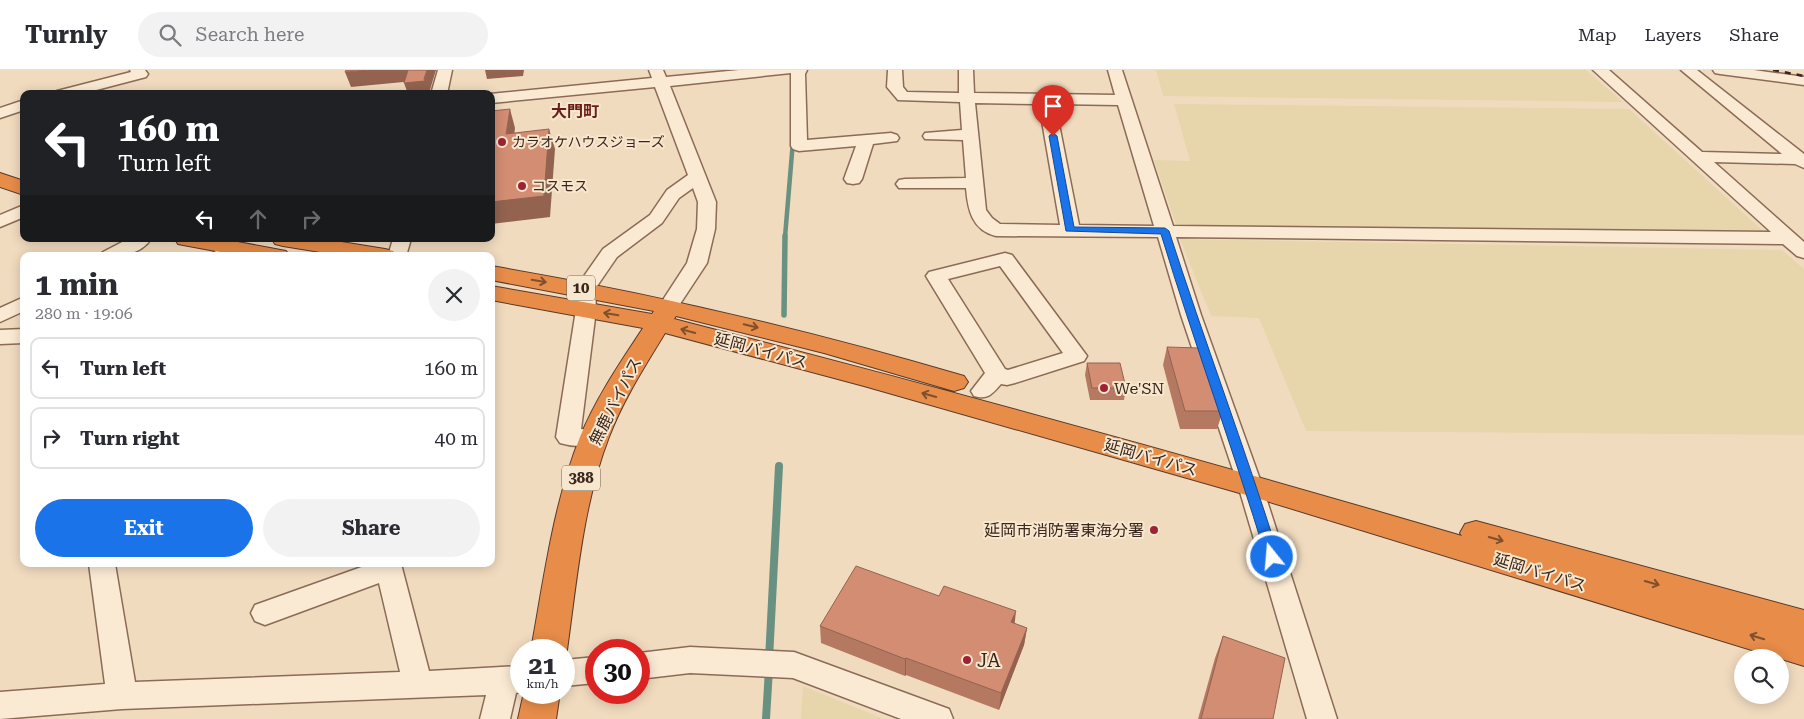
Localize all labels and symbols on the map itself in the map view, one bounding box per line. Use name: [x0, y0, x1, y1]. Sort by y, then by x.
pin: [1032, 85, 1074, 136]
district label: 大門町: [551, 102, 599, 121]
place label: カラオケハウスジョーズ: [512, 134, 665, 150]
marker: カラオケハウスジョーズ: [496, 136, 508, 148]
place label: コスモス: [532, 178, 588, 194]
marker: コスモス: [516, 180, 528, 192]
road number: 10: [567, 276, 595, 300]
one-way arrow: [531, 277, 547, 287]
one-way arrow: [603, 309, 619, 319]
one-way arrow: [742, 322, 758, 331]
one-way arrow: [680, 325, 696, 335]
street label: 延岡バイパス: [712, 329, 810, 372]
street label: 無鹿バイパス: [585, 354, 646, 448]
place label: We'SN: [1114, 379, 1165, 398]
marker: We'SN: [1098, 382, 1110, 394]
one-way arrow: [922, 390, 938, 399]
street label: 延岡バイパス: [1102, 435, 1199, 480]
road number: 388: [562, 466, 600, 490]
place label: 延岡市消防署東海分署: [984, 521, 1144, 540]
marker: 延岡市消防署東海分署: [1148, 524, 1160, 536]
position arrow: [1245, 530, 1297, 582]
one-way arrow: [1487, 534, 1503, 544]
street label: 延岡バイパス: [1491, 549, 1588, 596]
one-way arrow: [1644, 578, 1660, 588]
one-way arrow: [1750, 631, 1766, 641]
speed limit sign: 30: [585, 639, 650, 704]
place label: JA: [977, 649, 1001, 672]
marker: JA: [961, 654, 973, 666]

